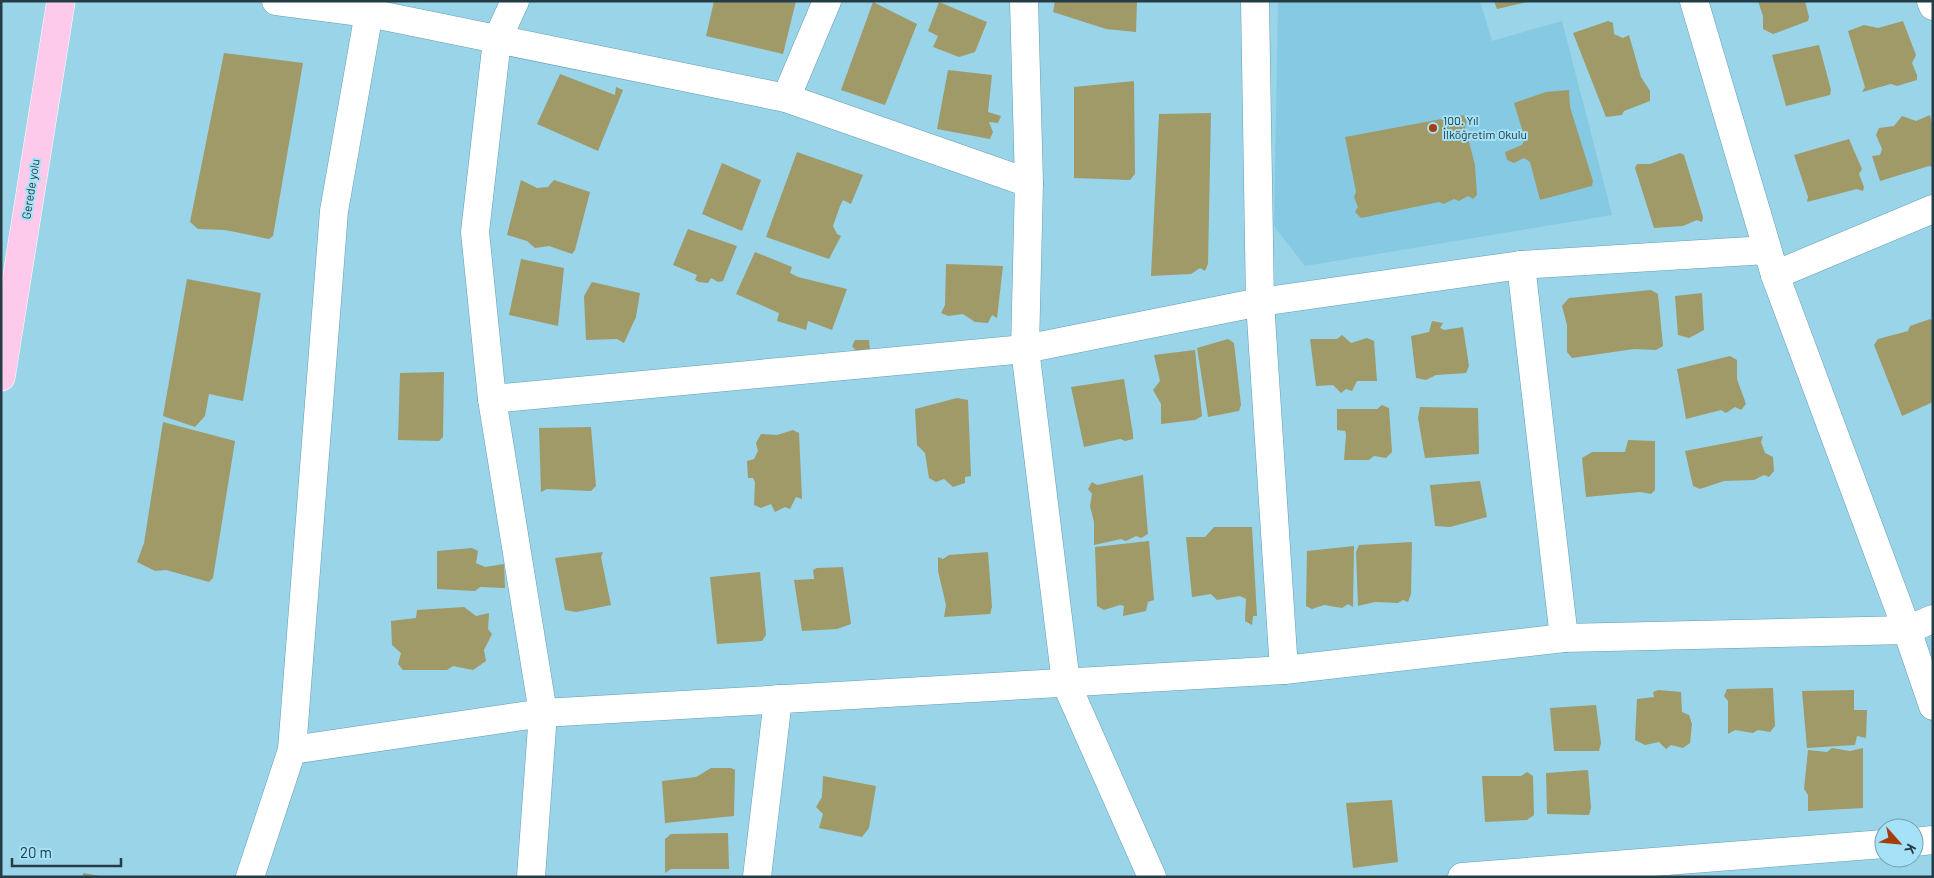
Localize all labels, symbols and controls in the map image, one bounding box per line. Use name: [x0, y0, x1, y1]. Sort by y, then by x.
place label: 100. Yıl İlköğretim Okulu: [1443, 113, 1527, 141]
marker: 100. Yıl İlköğretim Okulu: [1427, 122, 1439, 134]
street label: Gerede yolu: [18, 158, 42, 220]
north arrow: [1874, 818, 1924, 868]
scale bar: [12, 836, 121, 868]
text: K: [1901, 841, 1921, 857]
text: 20 m: [20, 843, 52, 861]

